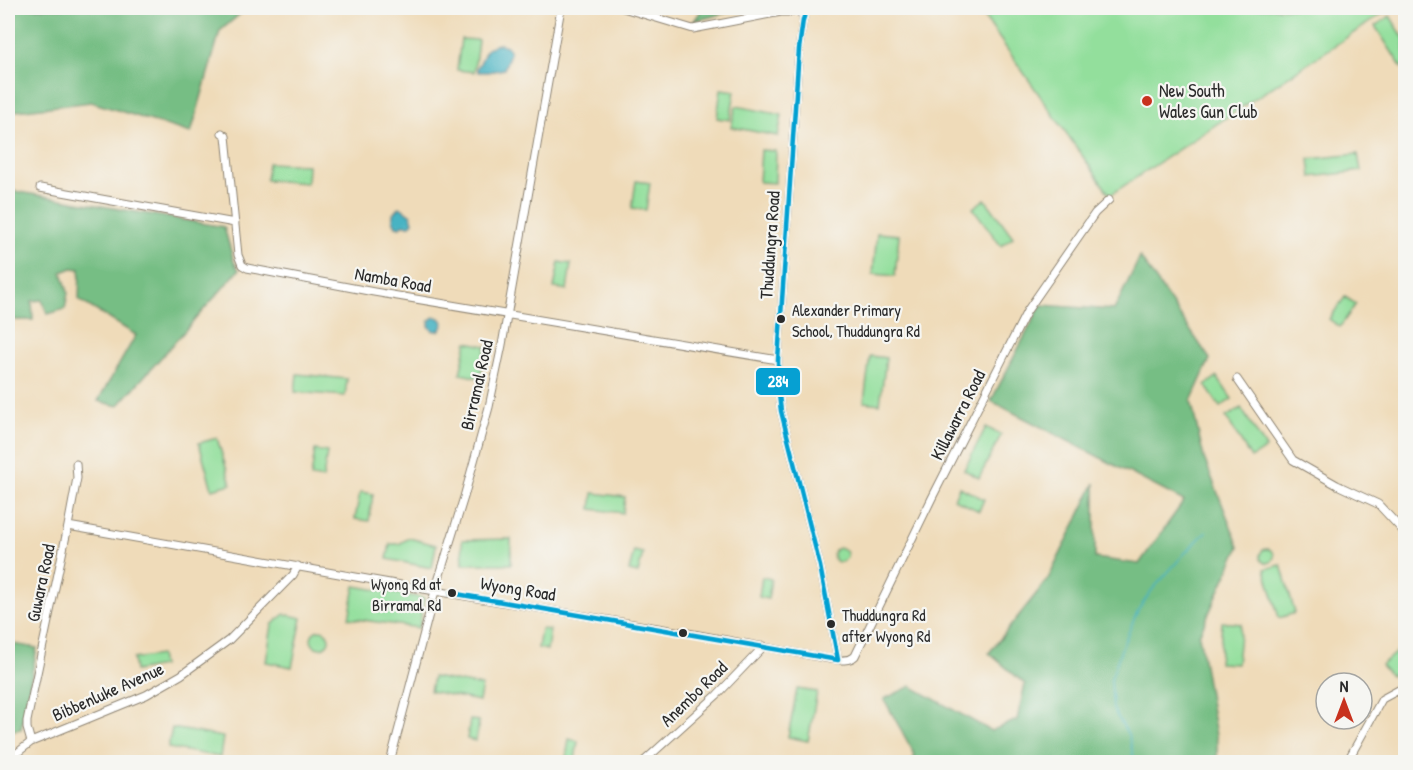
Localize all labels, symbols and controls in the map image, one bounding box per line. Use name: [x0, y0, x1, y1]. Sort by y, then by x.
place label: New South Wales Gun Club: [1159, 78, 1258, 124]
marker: New South Wales Gun Club: [1140, 94, 1154, 108]
street label: Thuddungra Road: [753, 190, 786, 300]
street label: Namba Road: [353, 261, 433, 299]
place label: Alexander Primary School, Thuddungra Rd: [792, 299, 920, 342]
marker: Alexander Primary School, Thuddungra Rd: [775, 313, 787, 325]
street label: Birramal Road: [454, 337, 499, 432]
street label: Killawarra Road: [924, 365, 991, 464]
line badge: 284: [755, 367, 801, 396]
text: 284: [768, 370, 788, 392]
street label: Guwara Road: [20, 542, 61, 624]
street label: Wyong Road: [479, 570, 557, 607]
place label: Wyong Rd at Birramal Rd: [371, 573, 441, 616]
marker: Wyong Rd at Birramal Rd: [446, 587, 458, 599]
place label: Thuddungra Rd after Wyong Rd: [842, 604, 930, 647]
marker: Thuddungra Rd after Wyong Rd: [825, 618, 837, 630]
unlabelled marker: [677, 627, 689, 639]
street label: Anembo Road: [655, 655, 733, 732]
street label: Bibbenluke Avenue: [48, 656, 168, 727]
north arrow: [1314, 671, 1374, 731]
text: N: [1340, 675, 1349, 697]

